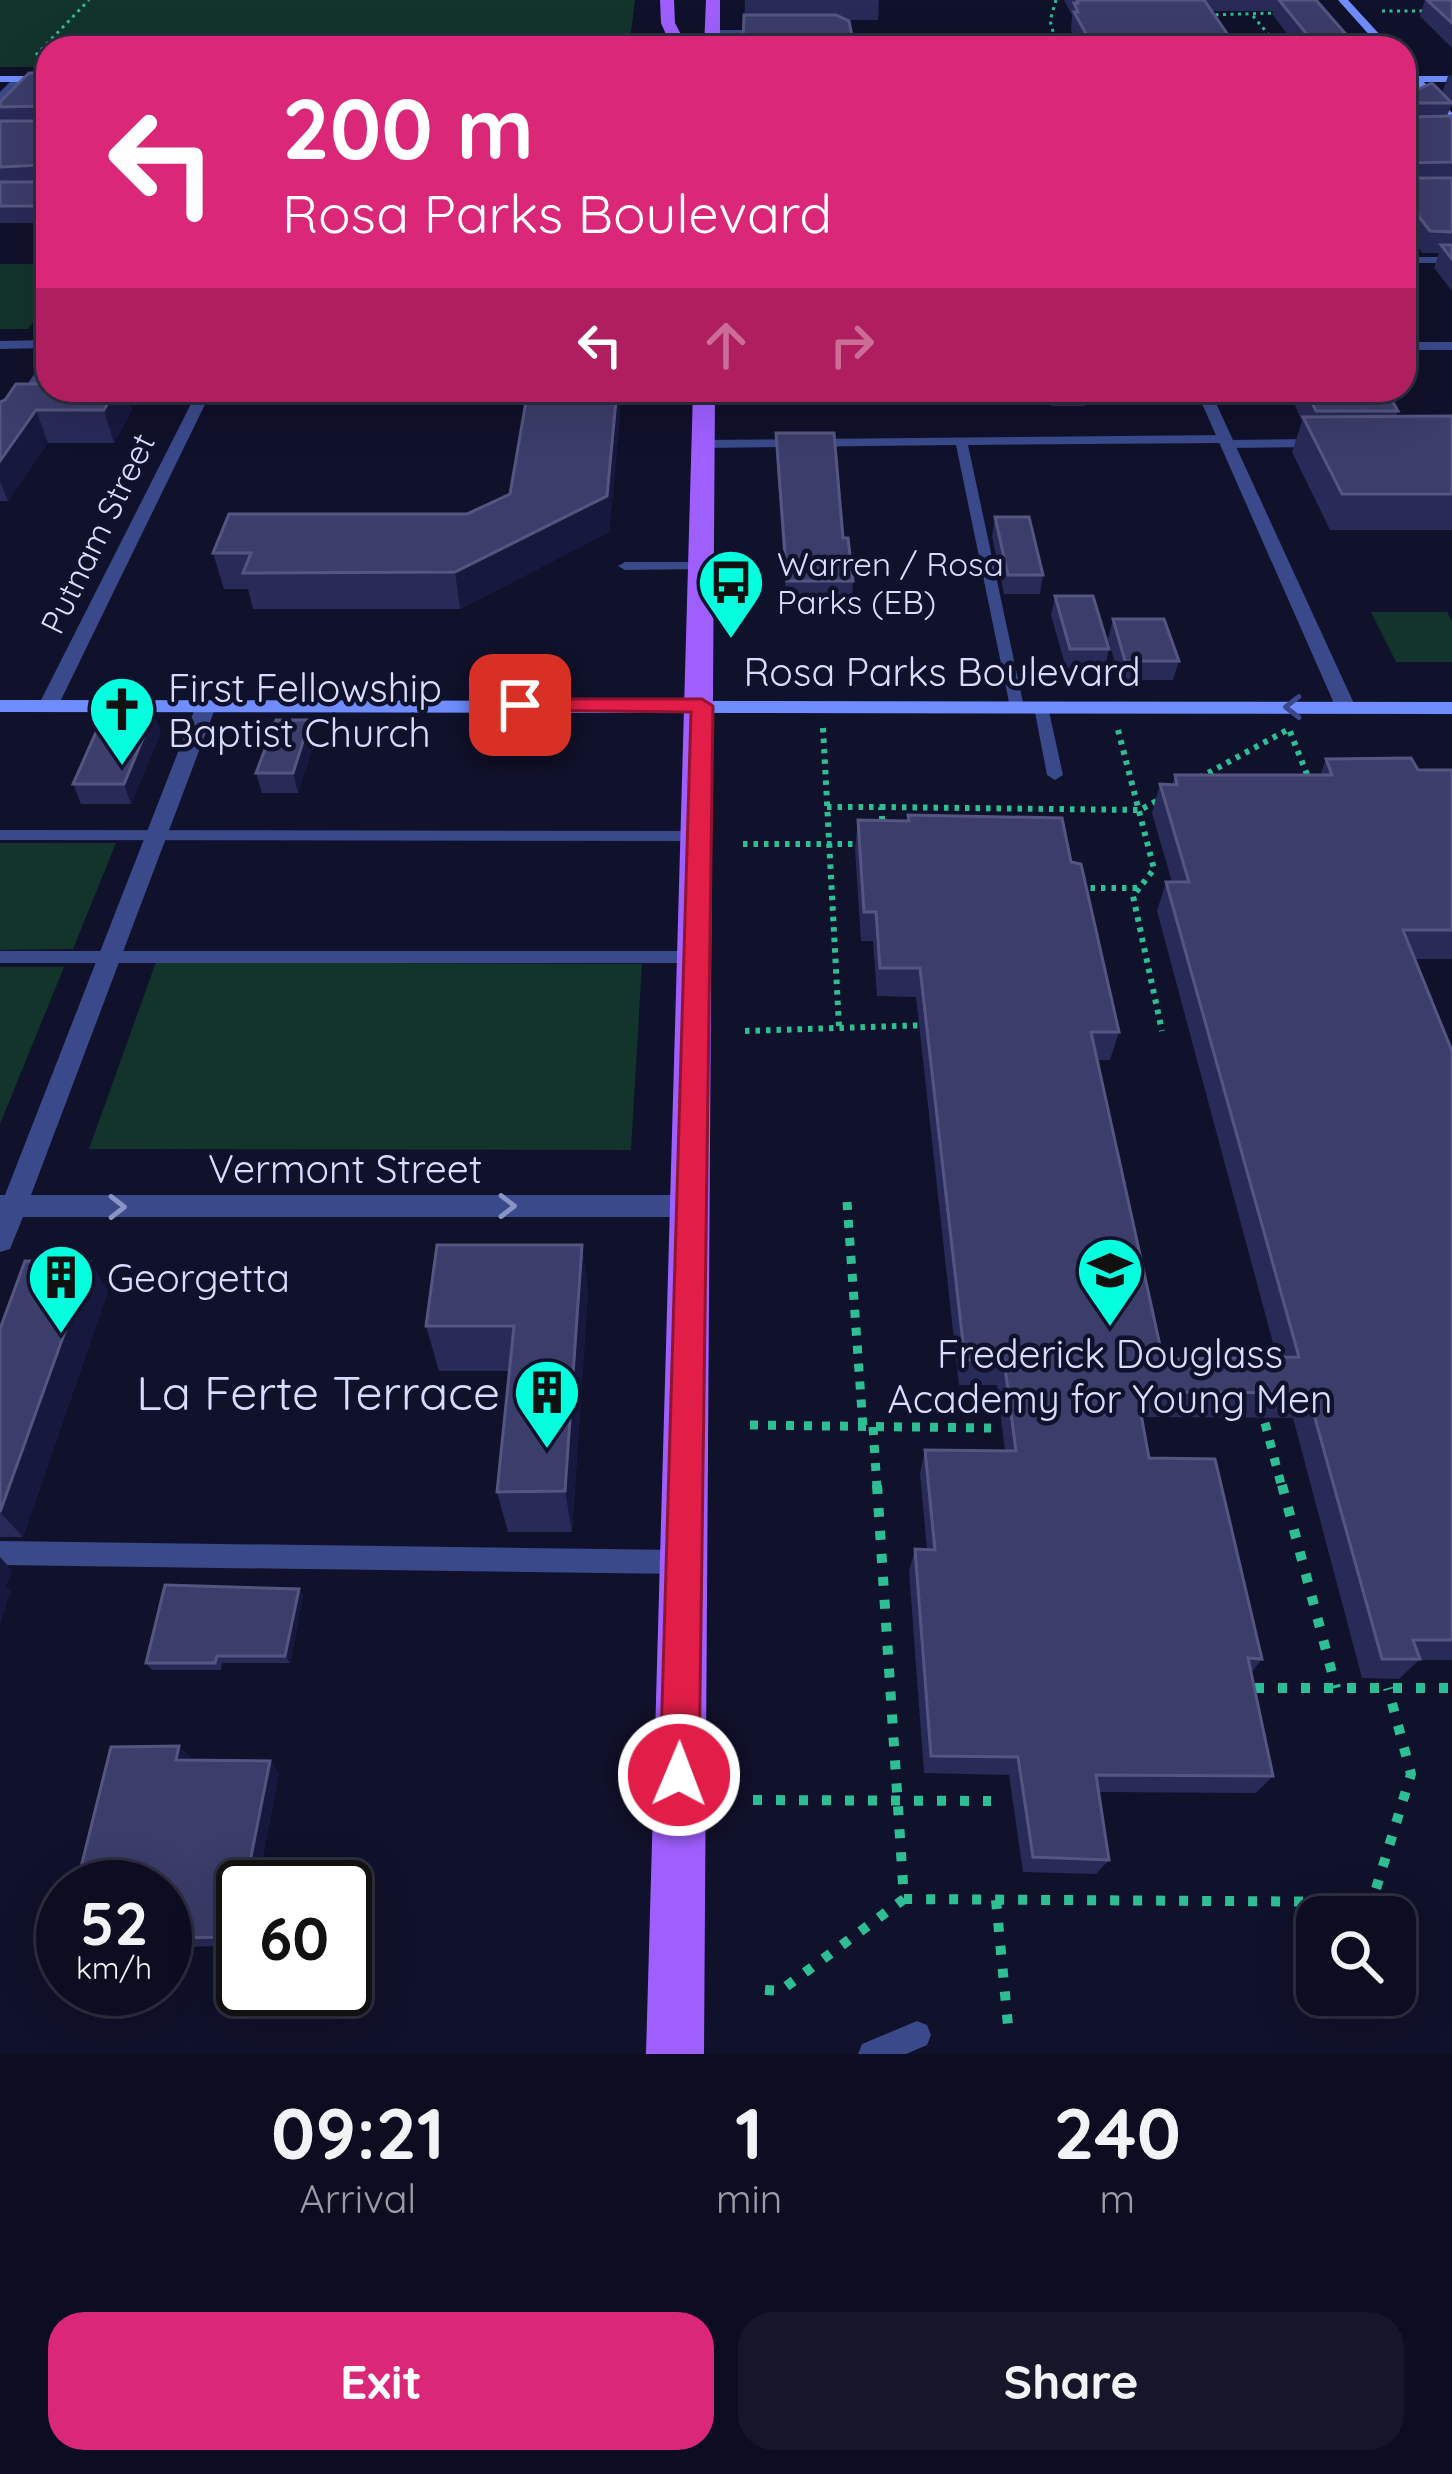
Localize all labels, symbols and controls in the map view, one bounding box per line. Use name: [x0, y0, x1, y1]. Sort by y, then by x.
text: 200 m: [282, 75, 534, 180]
icon: left: [84, 84, 240, 240]
text: Rosa Parks Boulevard: [282, 179, 832, 247]
icon: left: [567, 312, 633, 378]
icon: ahead: [693, 312, 759, 378]
icon: right: [819, 312, 885, 378]
street label: Putnam Street: [31, 426, 163, 640]
place label: Warren / Rosa Parks (EB): [777, 543, 1004, 622]
bus stop icon: Warren / Rosa Parks (EB): [696, 547, 766, 641]
street label: Rosa Parks Boulevard: [743, 647, 1141, 696]
pin: [469, 654, 571, 756]
place label: First Fellowship Baptist Church: [168, 663, 442, 757]
icon: arrive: [487, 672, 553, 738]
church icon: First Fellowship Baptist Church: [87, 674, 157, 768]
one-way arrow: [1283, 695, 1302, 721]
street label: Vermont Street: [208, 1144, 482, 1193]
one-way arrow: [499, 1193, 517, 1219]
one-way arrow: [109, 1194, 127, 1220]
school or university icon: Frederick Douglass Academy for Young Men: [1075, 1235, 1145, 1329]
building icon: Georgetta: [26, 1242, 96, 1336]
place label: Georgetta: [107, 1253, 290, 1302]
place label: Frederick Douglass Academy for Young Men: [887, 1329, 1333, 1423]
building icon: La Ferte Terrace: [512, 1357, 582, 1451]
place label: La Ferte Terrace: [136, 1362, 500, 1422]
position arrow: [616, 1712, 742, 1838]
speed limit sign: 60: [216, 1860, 372, 2016]
text: 52: [80, 1885, 148, 1960]
map controls: [1296, 1896, 1416, 2016]
button: search: [1296, 1896, 1416, 2016]
text: km/h: [76, 1949, 152, 1987]
text: 09:21: [271, 2087, 445, 2177]
text: 1: [735, 2087, 763, 2177]
text: 240: [1053, 2087, 1181, 2177]
text: Arrival: [300, 2174, 416, 2223]
text: min: [716, 2174, 782, 2223]
text: m: [1099, 2174, 1135, 2223]
button: Exit: [48, 2312, 714, 2450]
button: Share: [738, 2312, 1404, 2450]

